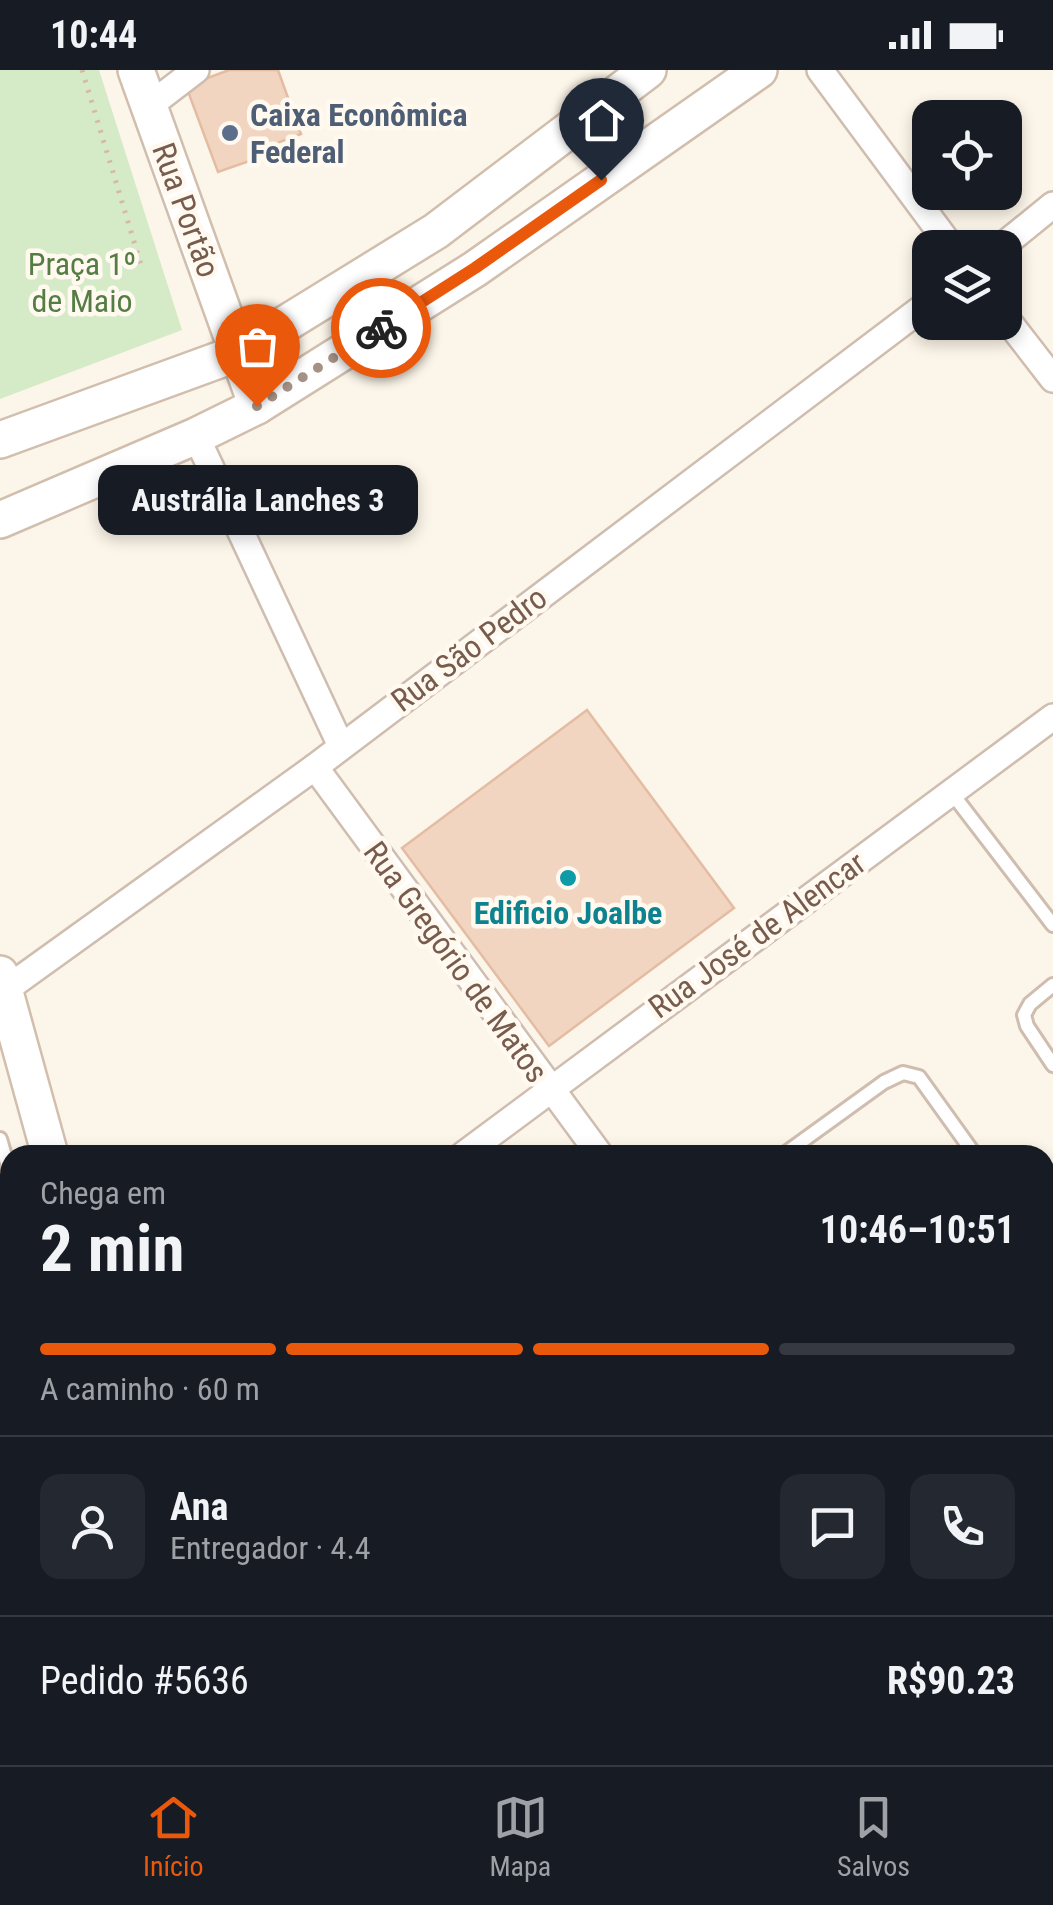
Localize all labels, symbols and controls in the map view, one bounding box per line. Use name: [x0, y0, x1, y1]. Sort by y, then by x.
text: 10:44: [50, 13, 137, 57]
pin: [559, 78, 644, 181]
icon: home: [574, 93, 629, 148]
place label: Caixa Econômica Federal: [250, 96, 468, 171]
map controls: [912, 100, 1022, 340]
button: locate: [912, 100, 1022, 210]
marker: Caixa Econômica Federal: [219, 122, 241, 144]
street label: Rua Portão: [144, 138, 228, 282]
button: layers: [912, 230, 1022, 340]
park label: Praça 1º de Maio: [28, 245, 136, 320]
courier: [331, 278, 431, 378]
icon: bike: [354, 301, 409, 356]
pin: [215, 304, 300, 407]
icon: bag: [230, 319, 285, 374]
callout: Austrália Lanches 3: [97, 466, 417, 536]
text: Austrália Lanches 3: [132, 481, 384, 519]
street label: Rua São Pedro: [384, 578, 554, 720]
street label: Rua Gregório de Matos: [356, 834, 556, 1090]
street label: Rua José de Alencar: [641, 844, 873, 1026]
marker: Edificio Joalbe: [557, 867, 579, 889]
place label: Edificio Joalbe: [474, 894, 662, 932]
text: Chega em: [40, 1174, 166, 1212]
text: 10:46–10:51: [820, 1208, 1015, 1252]
text: 2 min: [40, 1211, 184, 1287]
text: A caminho · 60 m: [40, 1370, 260, 1408]
button: person: [40, 1474, 145, 1579]
button: chat: [780, 1474, 885, 1579]
button: phone: [910, 1474, 1015, 1579]
text: Ana: [170, 1485, 228, 1529]
text: Entregador · 4.4: [170, 1529, 371, 1567]
text: Pedido #5636: [40, 1659, 249, 1703]
text: R$90.23: [887, 1659, 1015, 1703]
tab: Início: [143, 1790, 204, 1883]
tab: Mapa: [489, 1790, 551, 1883]
tab: Salvos: [837, 1790, 910, 1883]

